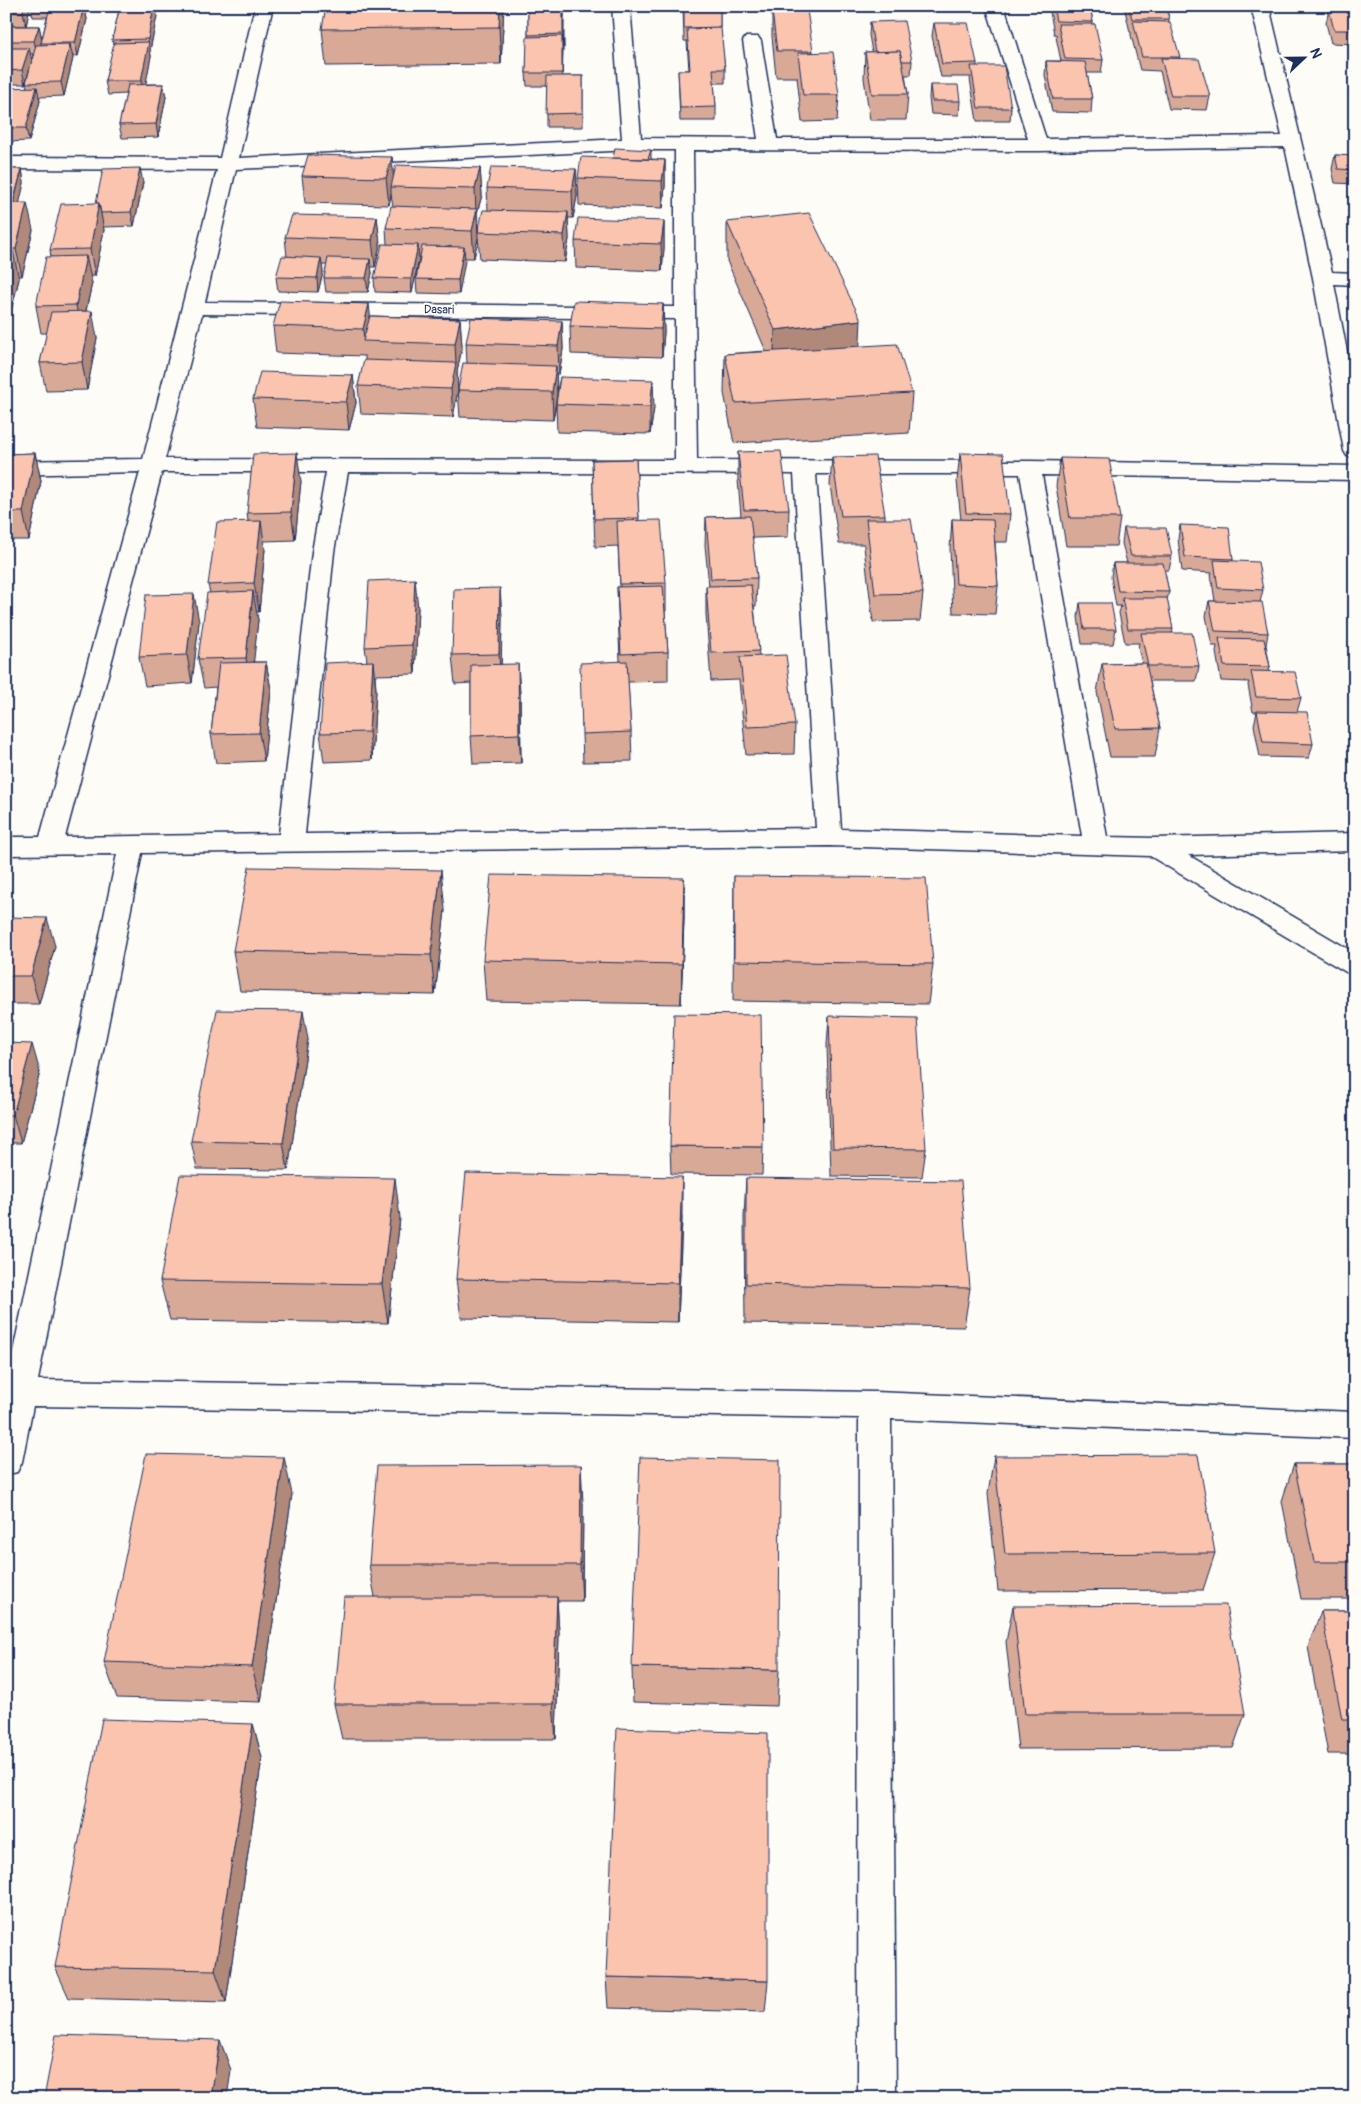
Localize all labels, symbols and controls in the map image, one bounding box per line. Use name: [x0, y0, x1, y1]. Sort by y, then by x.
north arrow: [1278, 32, 1328, 82]
text: N: [1306, 46, 1325, 61]
street label: Dasari: [424, 302, 454, 318]

